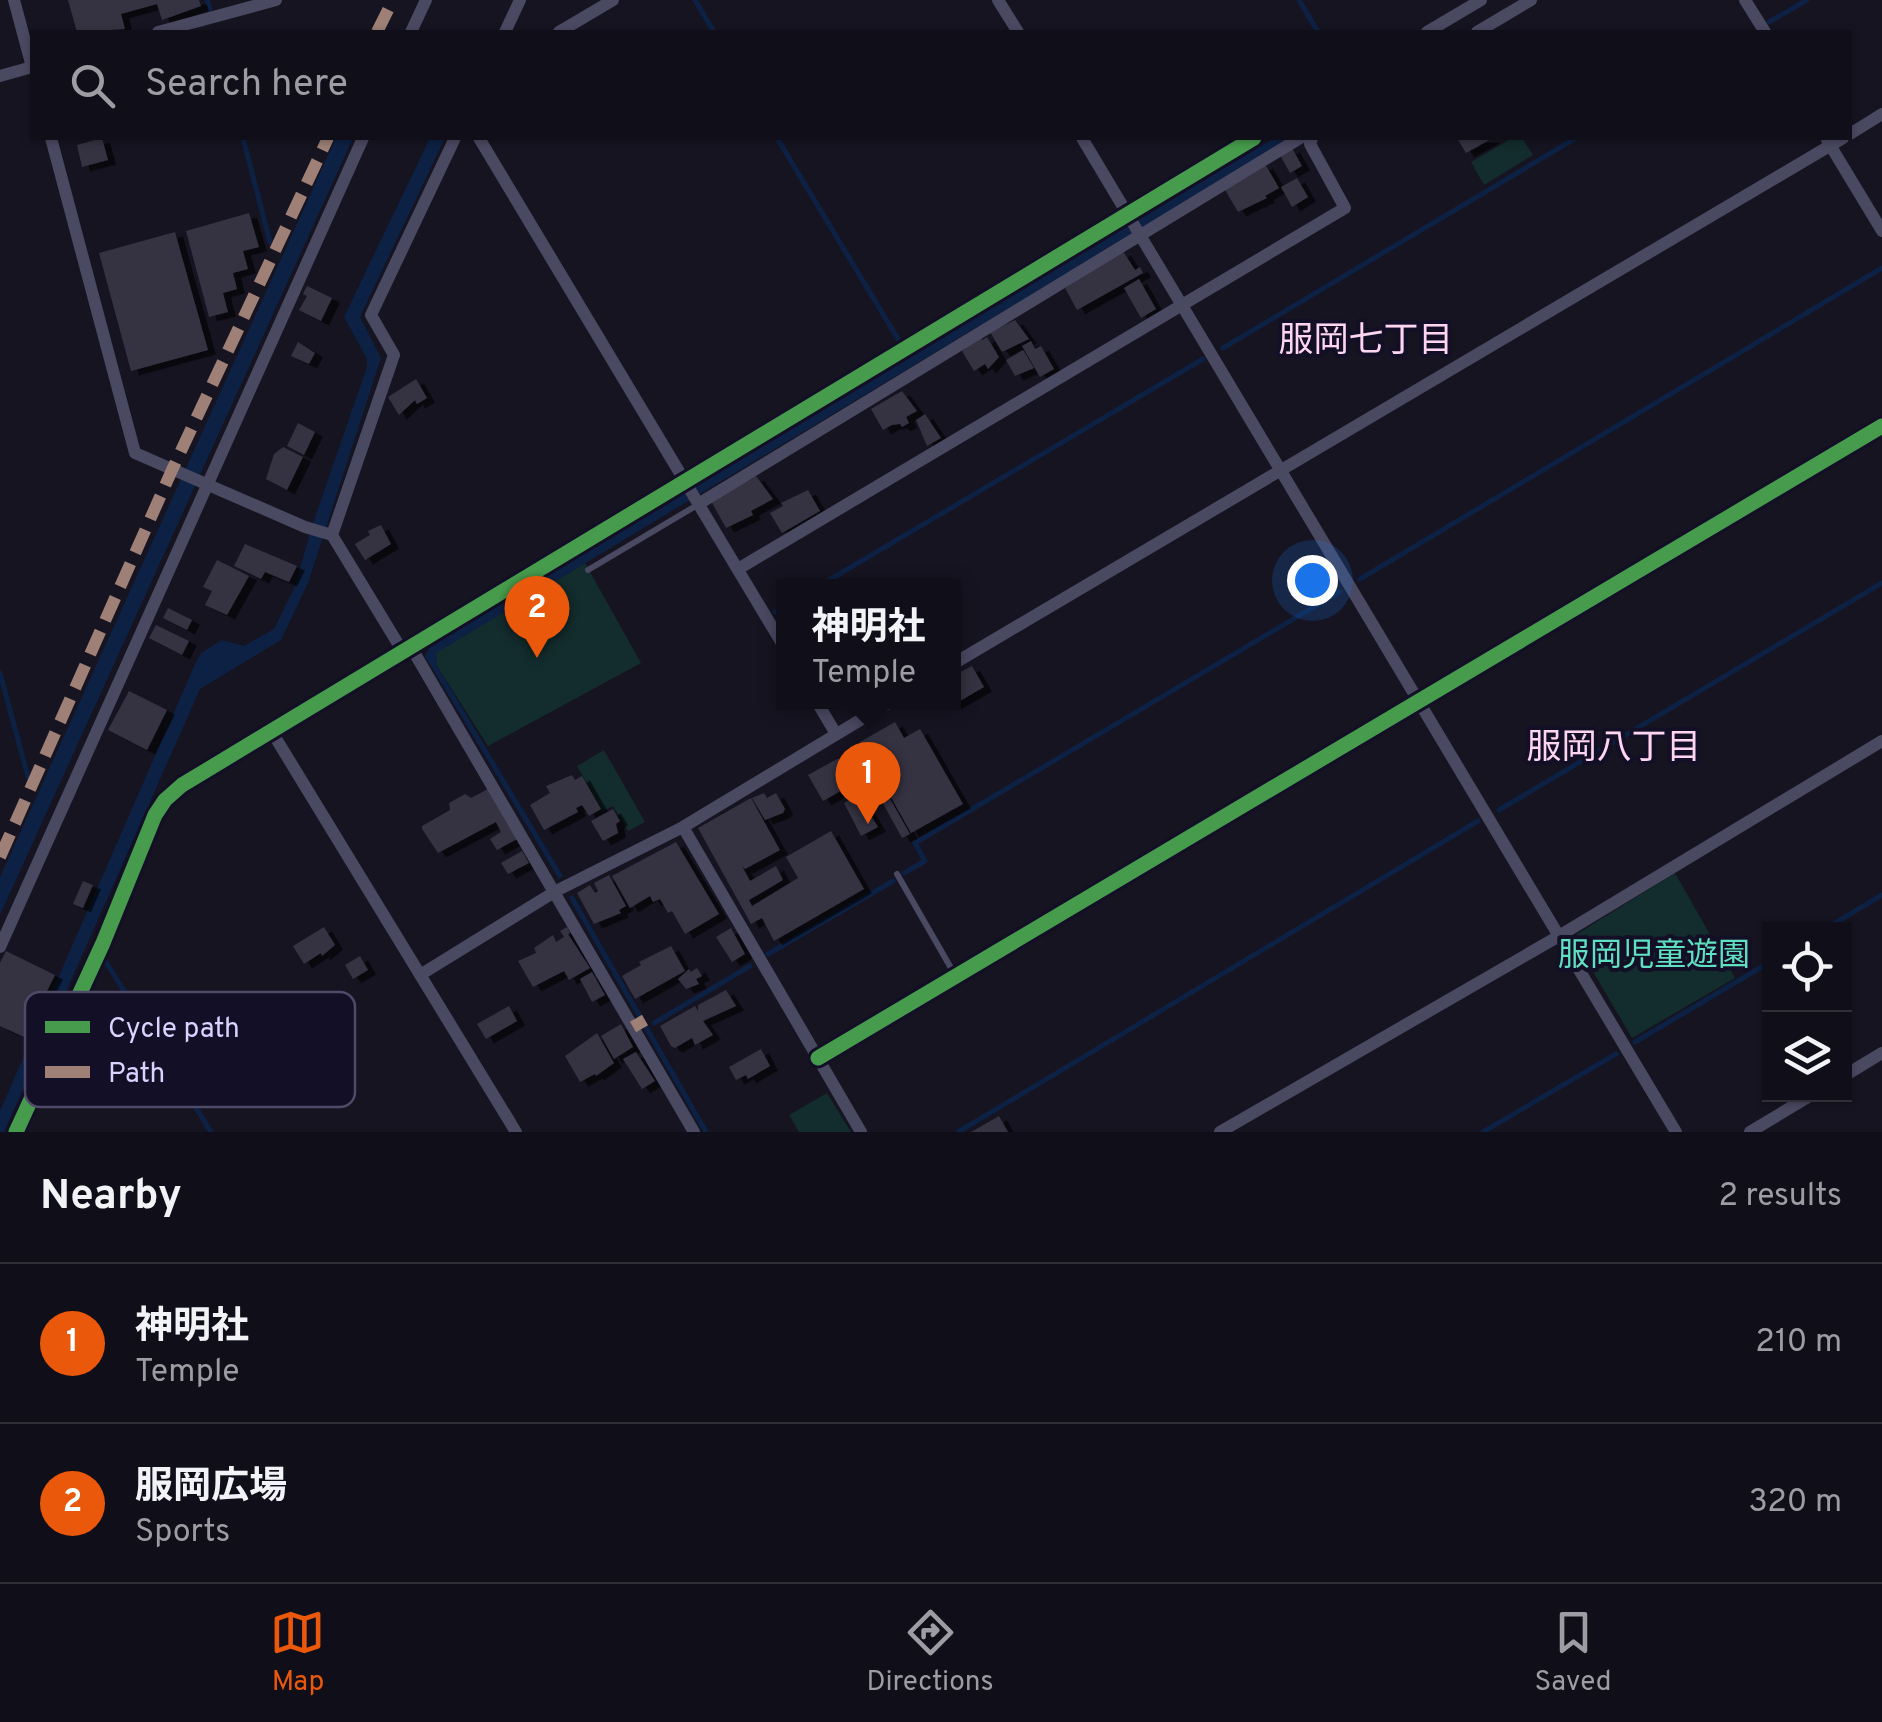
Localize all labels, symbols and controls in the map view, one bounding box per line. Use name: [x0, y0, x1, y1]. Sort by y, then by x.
search box: [30, 30, 1852, 140]
icon: search: [65, 58, 120, 113]
text: Search here: [145, 61, 348, 110]
district label: 服岡七丁目: [1278, 320, 1454, 364]
your location: [1287, 555, 1338, 606]
pin: 2: [504, 576, 570, 658]
popup: [776, 579, 961, 709]
text: 神明社: [811, 605, 926, 654]
text: Temple: [811, 654, 916, 694]
district label: 服岡八丁目: [1526, 727, 1702, 771]
pin: 1: [836, 742, 900, 824]
map controls: [1762, 922, 1852, 1102]
button: locate: [1762, 922, 1852, 1012]
park label: 服岡児童遊園: [1558, 937, 1750, 977]
legend: [25, 992, 355, 1107]
text: Cycle path: [108, 1012, 240, 1048]
button: layers: [1762, 1012, 1852, 1102]
text: Path: [108, 1057, 165, 1093]
text: Nearby: [40, 1171, 182, 1224]
text: 2 results: [1718, 1177, 1842, 1217]
text: 神明社: [135, 1304, 249, 1353]
text: 1: [66, 1323, 79, 1363]
text: 210 m: [1755, 1323, 1842, 1363]
text: Temple: [135, 1353, 240, 1393]
text: 服岡広場: [135, 1464, 287, 1513]
text: 2: [63, 1483, 82, 1523]
text: 320 m: [1749, 1483, 1842, 1523]
text: Sports: [135, 1513, 230, 1553]
tab: Map: [270, 1605, 325, 1701]
tab: Directions: [866, 1605, 994, 1701]
tab: Saved: [1535, 1605, 1612, 1701]

